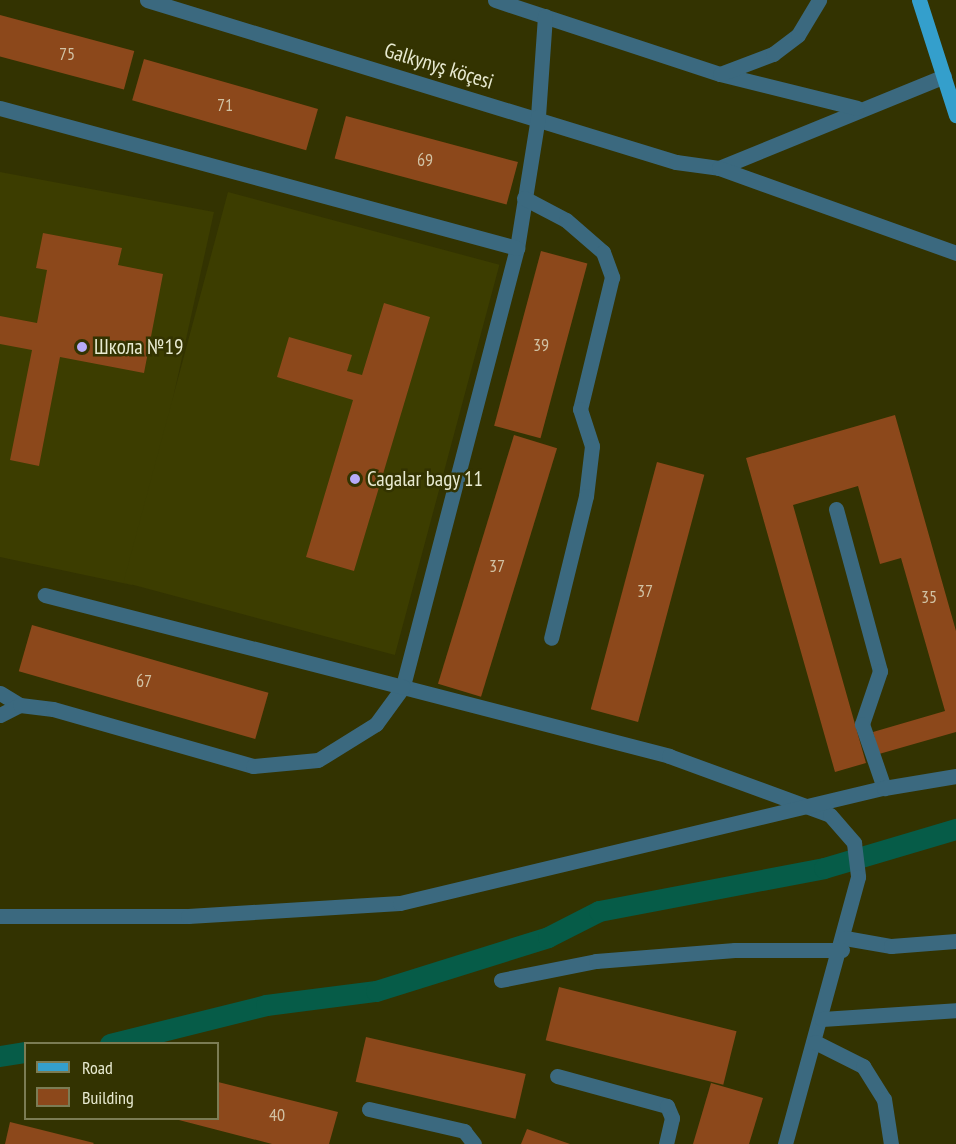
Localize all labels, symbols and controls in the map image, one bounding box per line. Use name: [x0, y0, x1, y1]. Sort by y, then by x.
street label: Galkynyş köçesi: [381, 37, 497, 95]
house number: 75: [59, 43, 75, 65]
house number: 71: [217, 94, 233, 116]
house number: 69: [417, 149, 433, 171]
place label: Школа №19: [94, 334, 183, 360]
house number: 39: [533, 334, 549, 356]
marker: Школа №19: [75, 340, 89, 354]
place label: Cagalar bagy 11: [367, 466, 484, 492]
marker: Cagalar bagy 11: [348, 472, 362, 486]
house number: 37: [489, 555, 505, 577]
house number: 37: [637, 580, 653, 602]
house number: 35: [921, 586, 937, 608]
house number: 67: [136, 670, 152, 692]
legend: [24, 1042, 219, 1120]
text: Road: [82, 1056, 113, 1079]
text: Building: [82, 1086, 134, 1109]
house number: 40: [269, 1104, 285, 1126]

